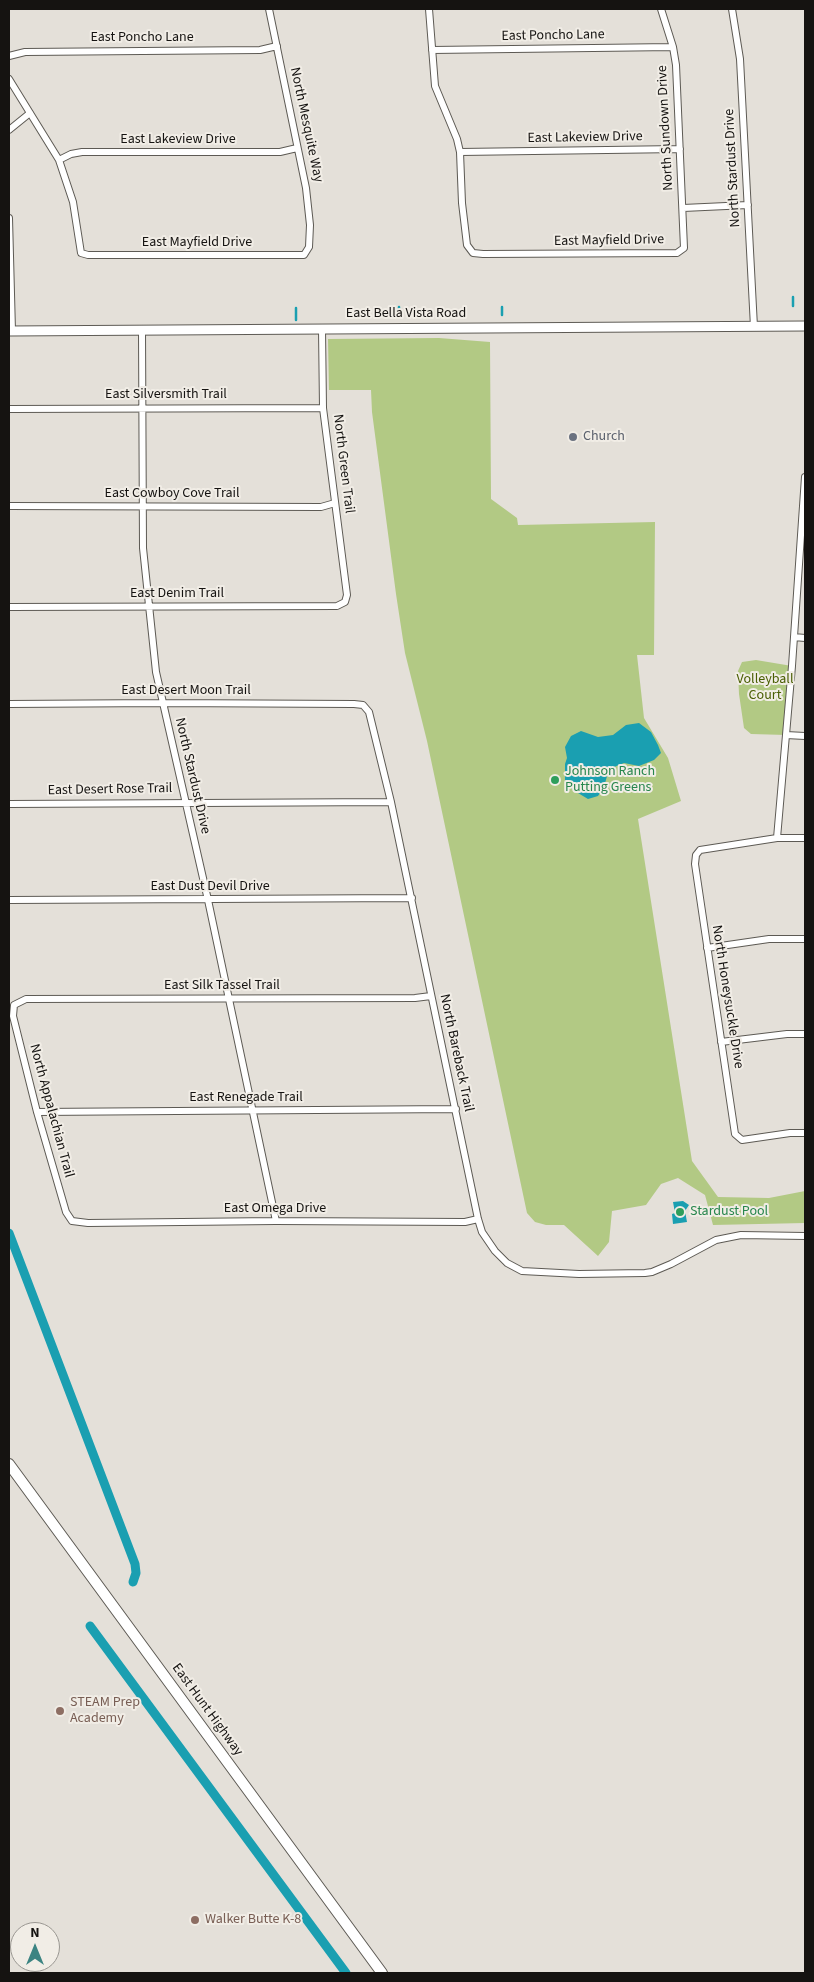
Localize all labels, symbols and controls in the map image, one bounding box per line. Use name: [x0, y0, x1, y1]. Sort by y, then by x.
street label: East Poncho Lane: [501, 27, 605, 45]
street label: East Poncho Lane: [90, 30, 194, 46]
street label: North Sundown Drive: [654, 65, 678, 191]
street label: North Mesquite Way: [286, 66, 326, 184]
street label: North Stardust Drive: [722, 108, 744, 228]
street label: East Lakeview Drive: [527, 129, 643, 147]
street label: East Lakeview Drive: [120, 132, 236, 148]
street label: East Mayfield Drive: [554, 232, 664, 250]
street label: East Mayfield Drive: [142, 235, 252, 251]
street label: East Bella Vista Road: [346, 306, 466, 322]
street label: East Silversmith Trail: [105, 387, 227, 403]
street label: North Green Trail: [329, 413, 357, 515]
place label: Church: [583, 429, 625, 445]
marker: Church: [567, 431, 579, 443]
street label: East Cowboy Cove Trail: [105, 486, 239, 502]
street label: East Denim Trail: [130, 586, 224, 602]
park label: Volleyball Court: [736, 672, 794, 704]
street label: East Desert Moon Trail: [121, 683, 251, 699]
street label: North Stardust Drive: [170, 716, 214, 836]
place label: Johnson Ranch Putting Greens: [565, 764, 655, 796]
marker: Johnson Ranch Putting Greens: [549, 774, 561, 786]
street label: East Desert Rose Trail: [47, 781, 173, 799]
street label: East Dust Devil Drive: [150, 879, 270, 895]
street label: North Honeysuckle Drive: [707, 924, 747, 1070]
street label: East Silk Tassel Trail: [164, 978, 280, 994]
street label: North Bareback Trail: [435, 993, 477, 1113]
street label: North Appalachian Trail: [25, 1042, 77, 1180]
street label: East Renegade Trail: [189, 1090, 303, 1106]
street label: East Omega Drive: [224, 1201, 326, 1217]
place label: Stardust Pool: [690, 1204, 768, 1220]
marker: Stardust Pool: [674, 1206, 686, 1218]
street label: East Hunt Highway: [168, 1660, 246, 1760]
place label: STEAM Prep Academy: [70, 1695, 140, 1728]
marker: STEAM Prep Academy: [54, 1705, 66, 1717]
place label: Walker Butte K-8: [205, 1912, 301, 1928]
marker: Walker Butte K-8: [189, 1914, 201, 1926]
north arrow: [10, 1922, 60, 1972]
text: N: [30, 1923, 40, 1943]

